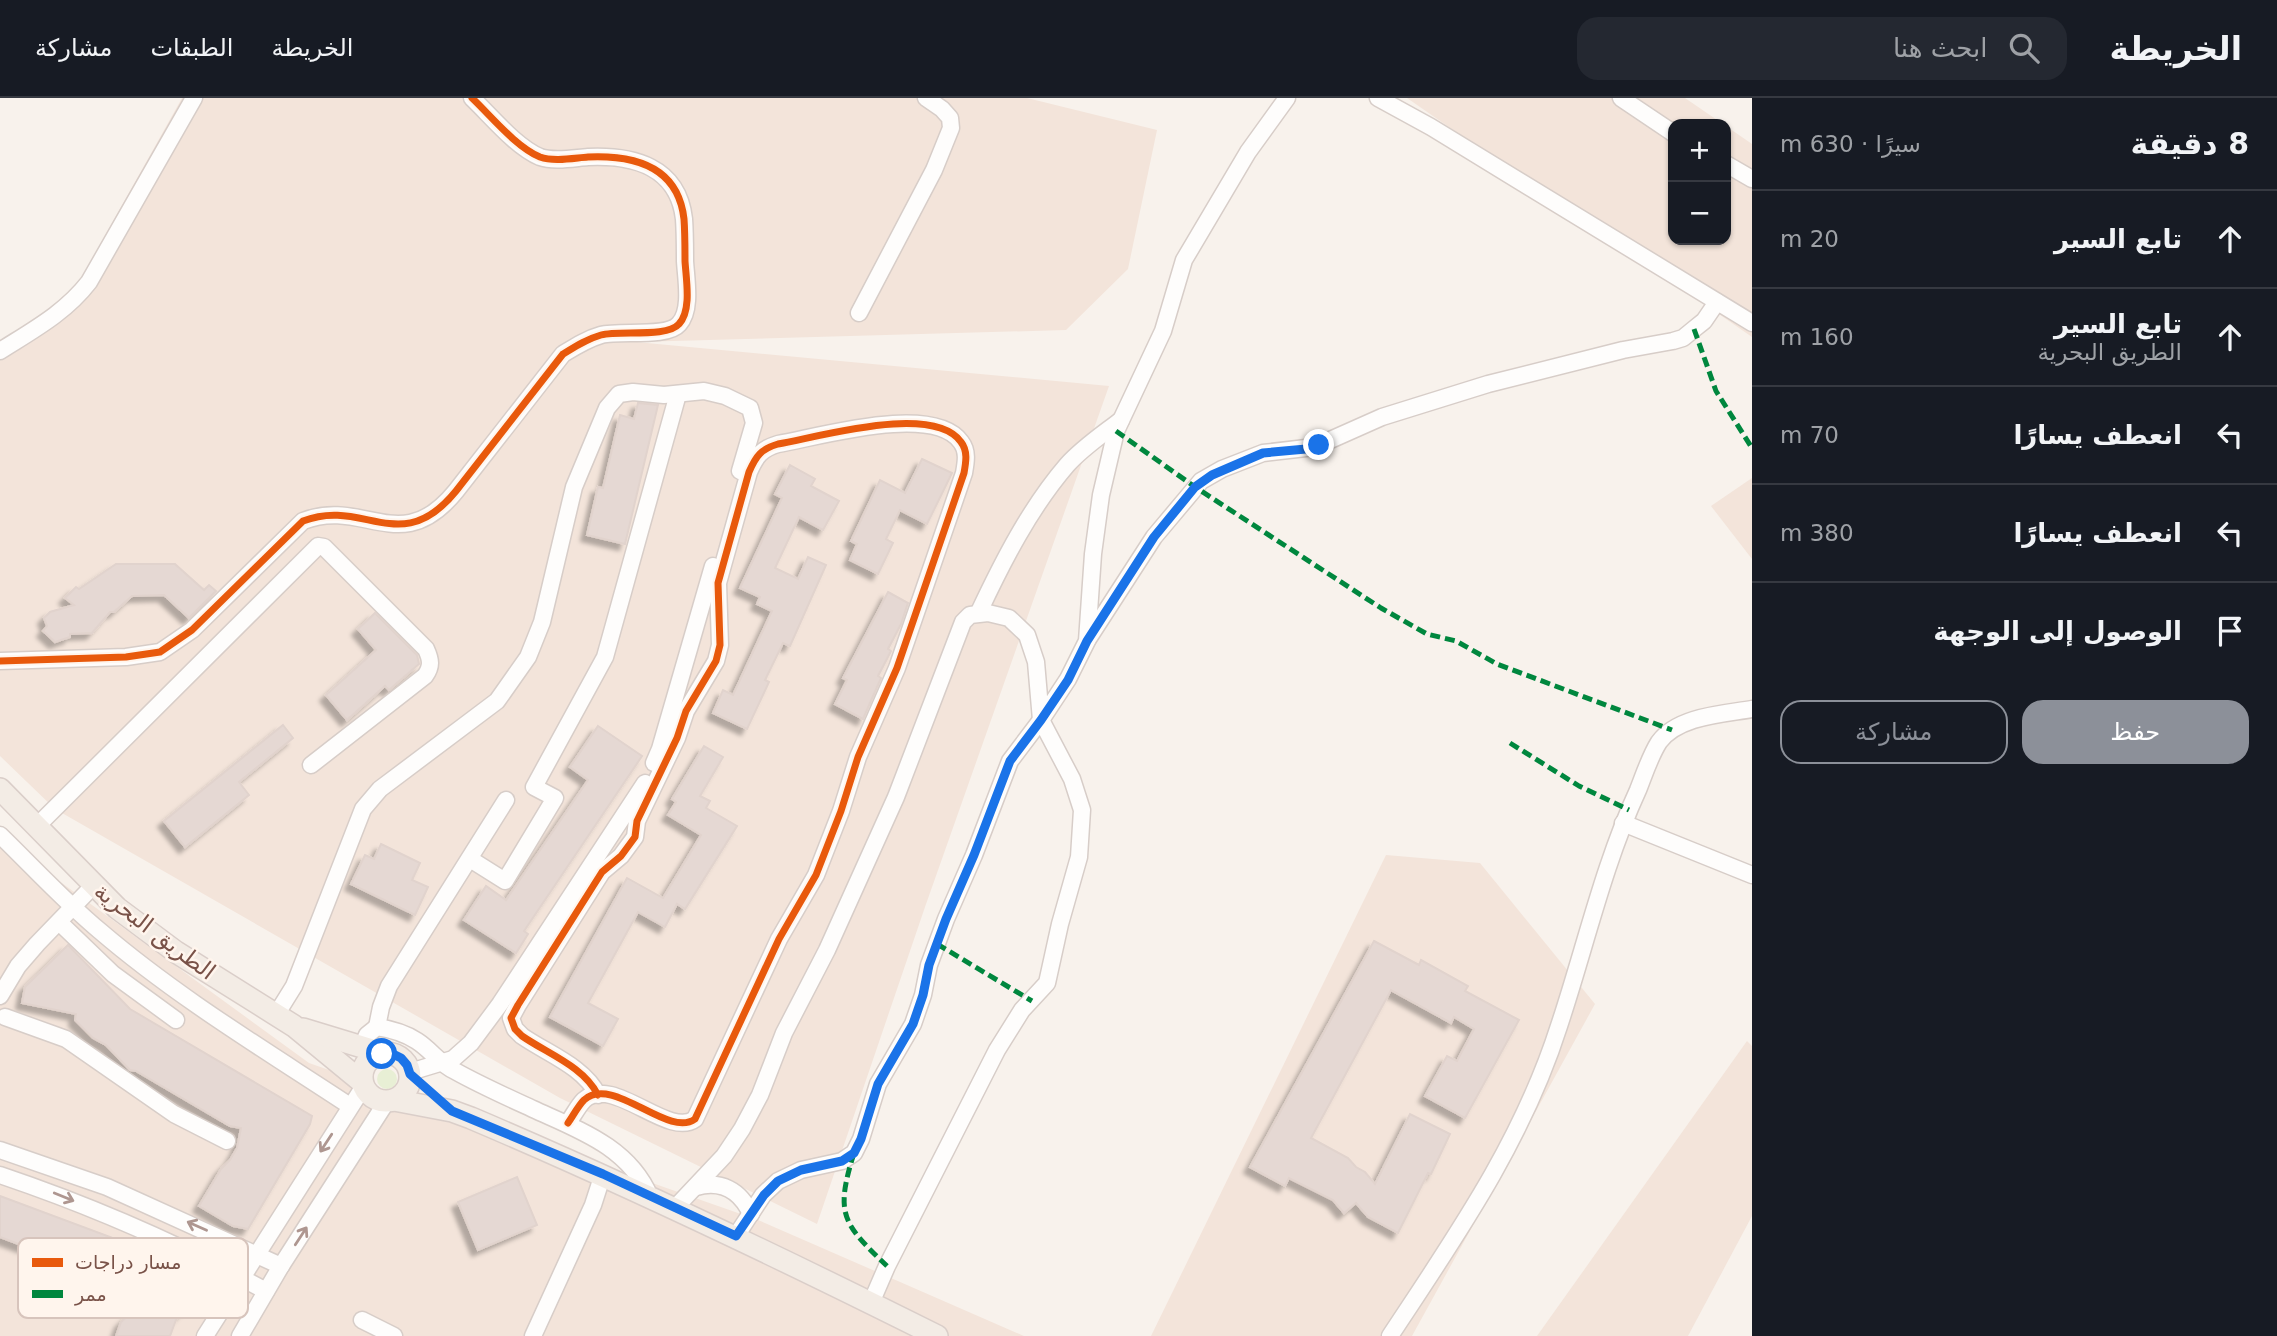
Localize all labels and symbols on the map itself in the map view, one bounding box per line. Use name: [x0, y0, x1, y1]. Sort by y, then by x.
route end: [1303, 429, 1334, 460]
street label: الطريق البحرية: [89, 877, 221, 986]
route start: [366, 1038, 397, 1069]
one-way arrow: [319, 1133, 334, 1152]
one-way arrow: [53, 1192, 75, 1205]
one-way arrow: [187, 1219, 208, 1232]
one-way arrow: [294, 1226, 308, 1246]
legend: [18, 1238, 248, 1318]
text: مسار دراجات: [75, 1251, 181, 1274]
text: ممر: [74, 1283, 107, 1306]

